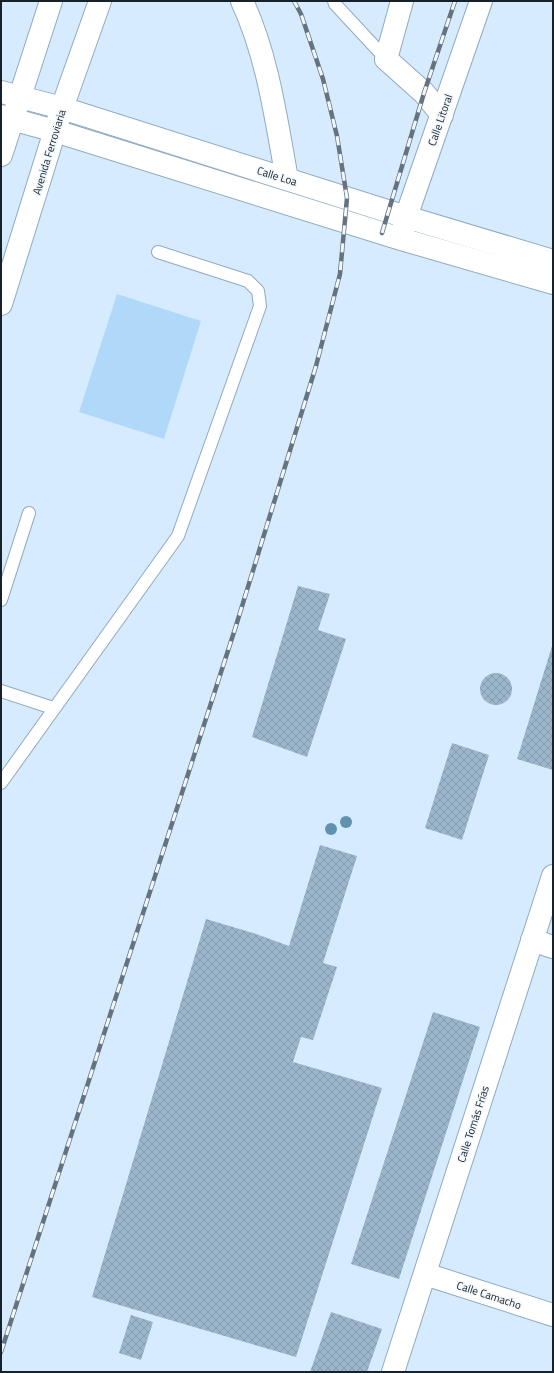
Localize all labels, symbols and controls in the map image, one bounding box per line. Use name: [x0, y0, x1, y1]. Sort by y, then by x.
street label: Calle Litoral: [424, 92, 456, 148]
street label: Avenida Ferroviaria: [28, 107, 70, 197]
street label: Calle Loa: [255, 162, 299, 190]
street label: Calle Tomás Frías: [453, 1084, 493, 1164]
street label: Calle Camacho: [455, 1277, 524, 1313]

